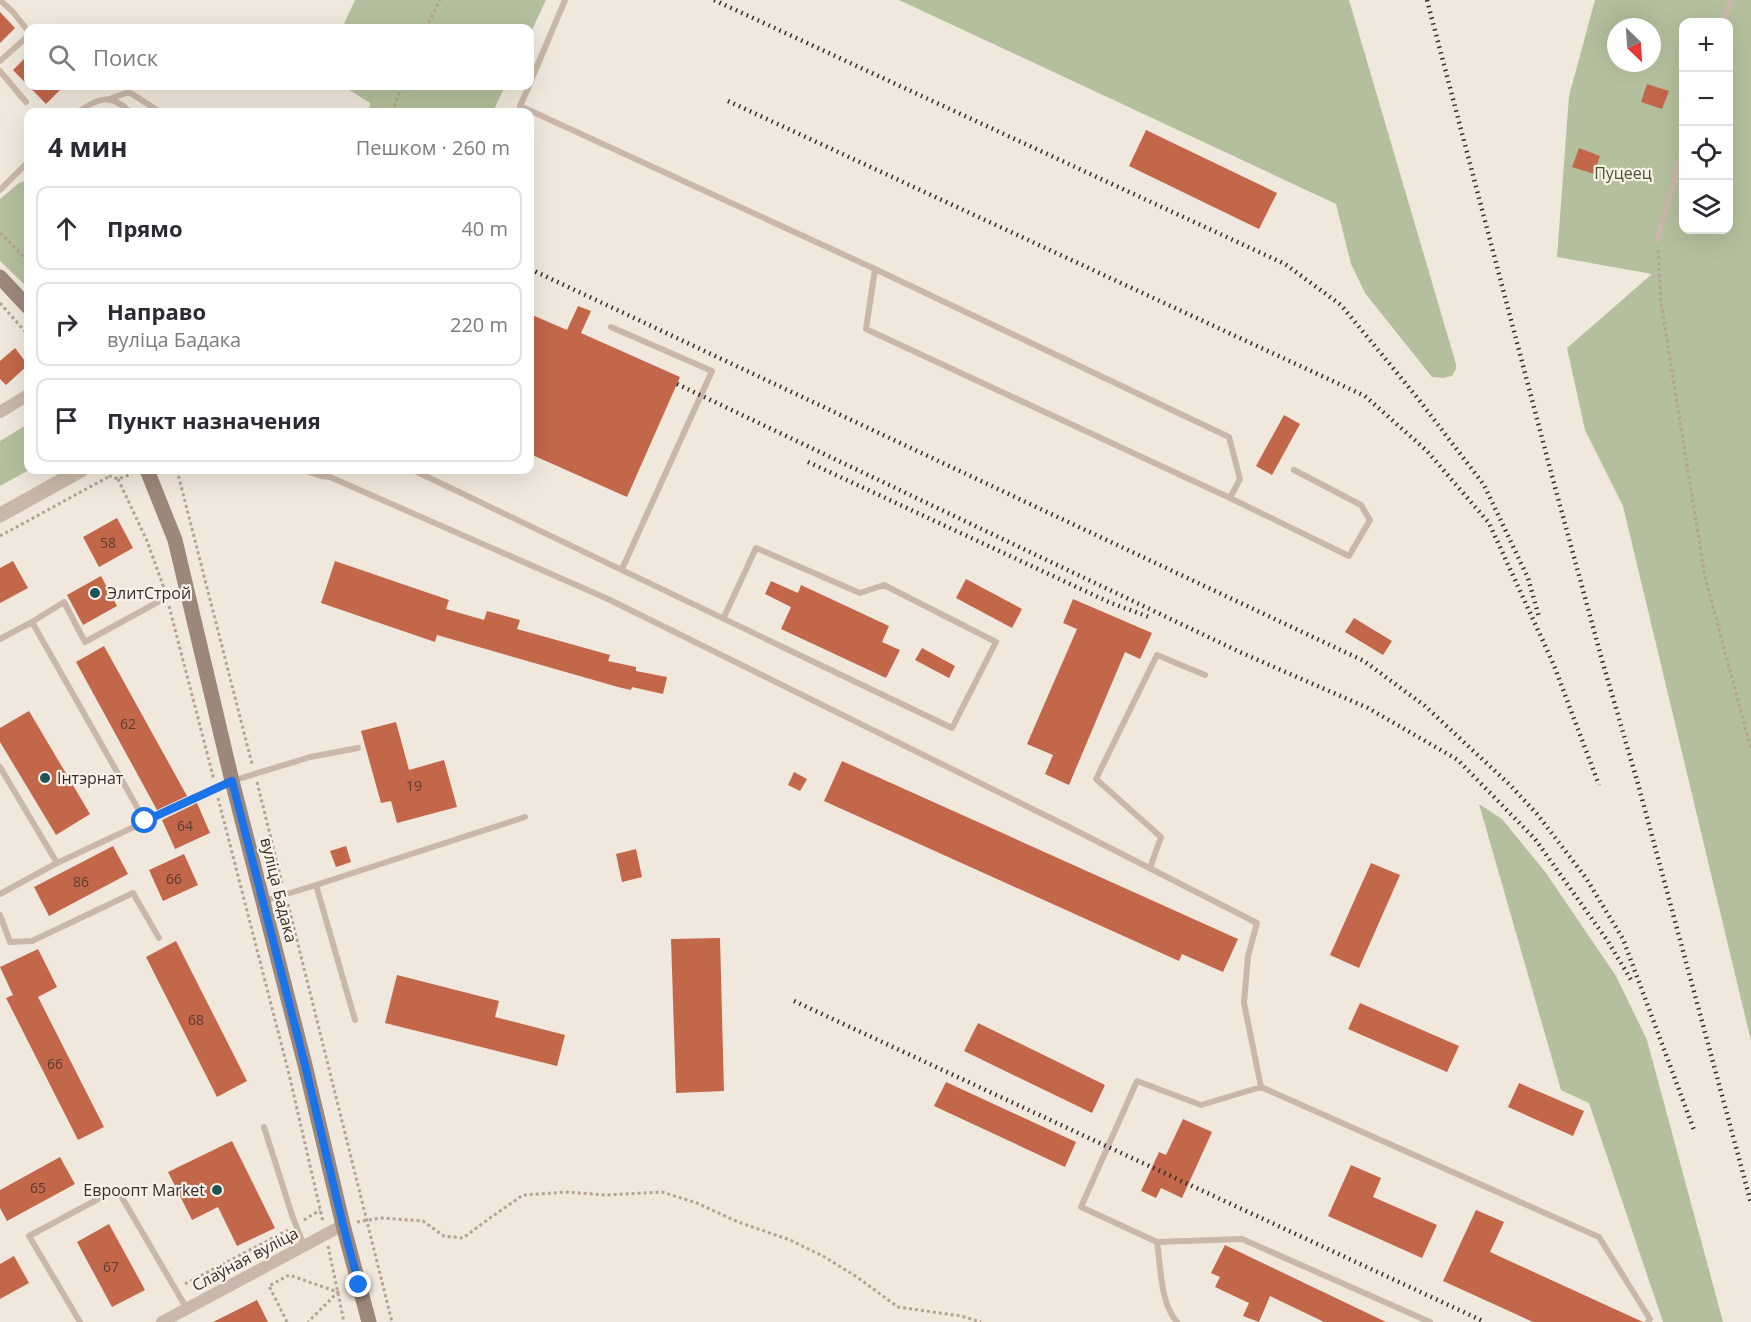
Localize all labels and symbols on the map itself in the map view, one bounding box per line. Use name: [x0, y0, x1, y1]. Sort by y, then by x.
north arrow: [1607, 18, 1661, 72]
park label: Пуцеец: [1594, 162, 1652, 184]
house number: 58: [100, 533, 116, 552]
place label: ЭлитСтрой: [107, 582, 191, 604]
marker: ЭлитСтрой: [88, 586, 102, 600]
house number: 62: [120, 714, 136, 733]
place label: Інтэрнат: [57, 767, 124, 789]
marker: Інтэрнат: [38, 771, 52, 785]
house number: 19: [406, 776, 422, 795]
route start: [131, 807, 157, 833]
house number: 64: [177, 816, 193, 835]
street label: вуліца Бадака: [255, 835, 303, 945]
house number: 66: [166, 869, 182, 888]
house number: 86: [73, 872, 89, 891]
house number: 68: [188, 1010, 204, 1029]
house number: 66: [47, 1054, 63, 1073]
house number: 65: [30, 1178, 46, 1197]
place label: Евроопт Market: [83, 1179, 205, 1201]
marker: Евроопт Market: [210, 1183, 224, 1197]
street label: Слаўная вуліца: [188, 1222, 302, 1296]
house number: 67: [103, 1257, 119, 1276]
route end: [345, 1271, 371, 1297]

